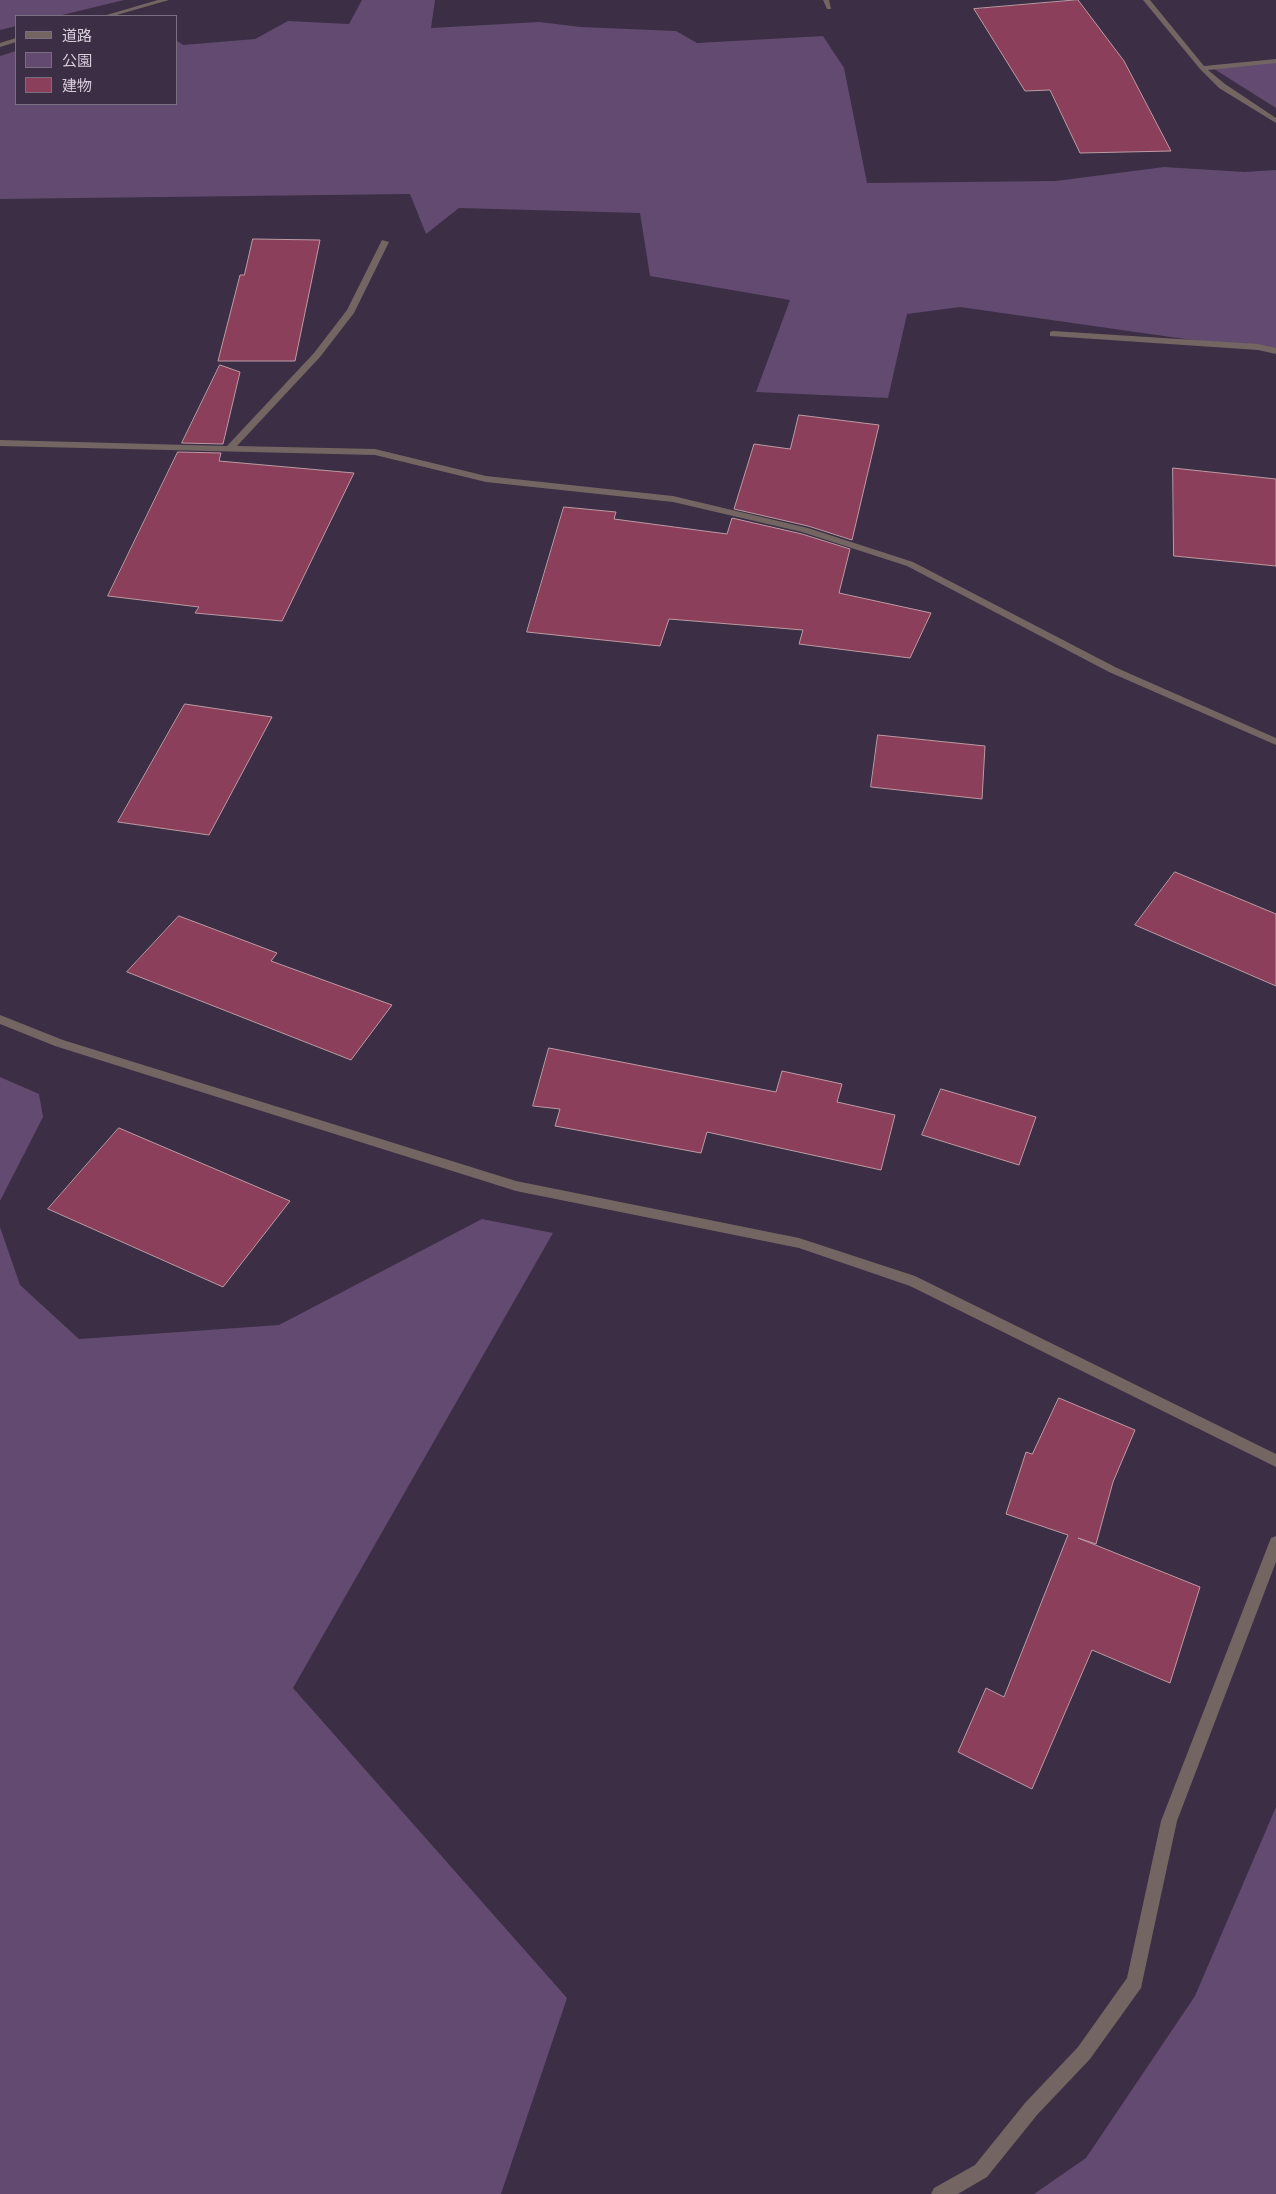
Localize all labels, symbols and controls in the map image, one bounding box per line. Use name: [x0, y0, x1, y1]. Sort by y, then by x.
legend: [15, 15, 178, 105]
text: 道路: [62, 26, 92, 45]
text: 公園: [62, 51, 92, 70]
text: 建物: [62, 76, 92, 95]

